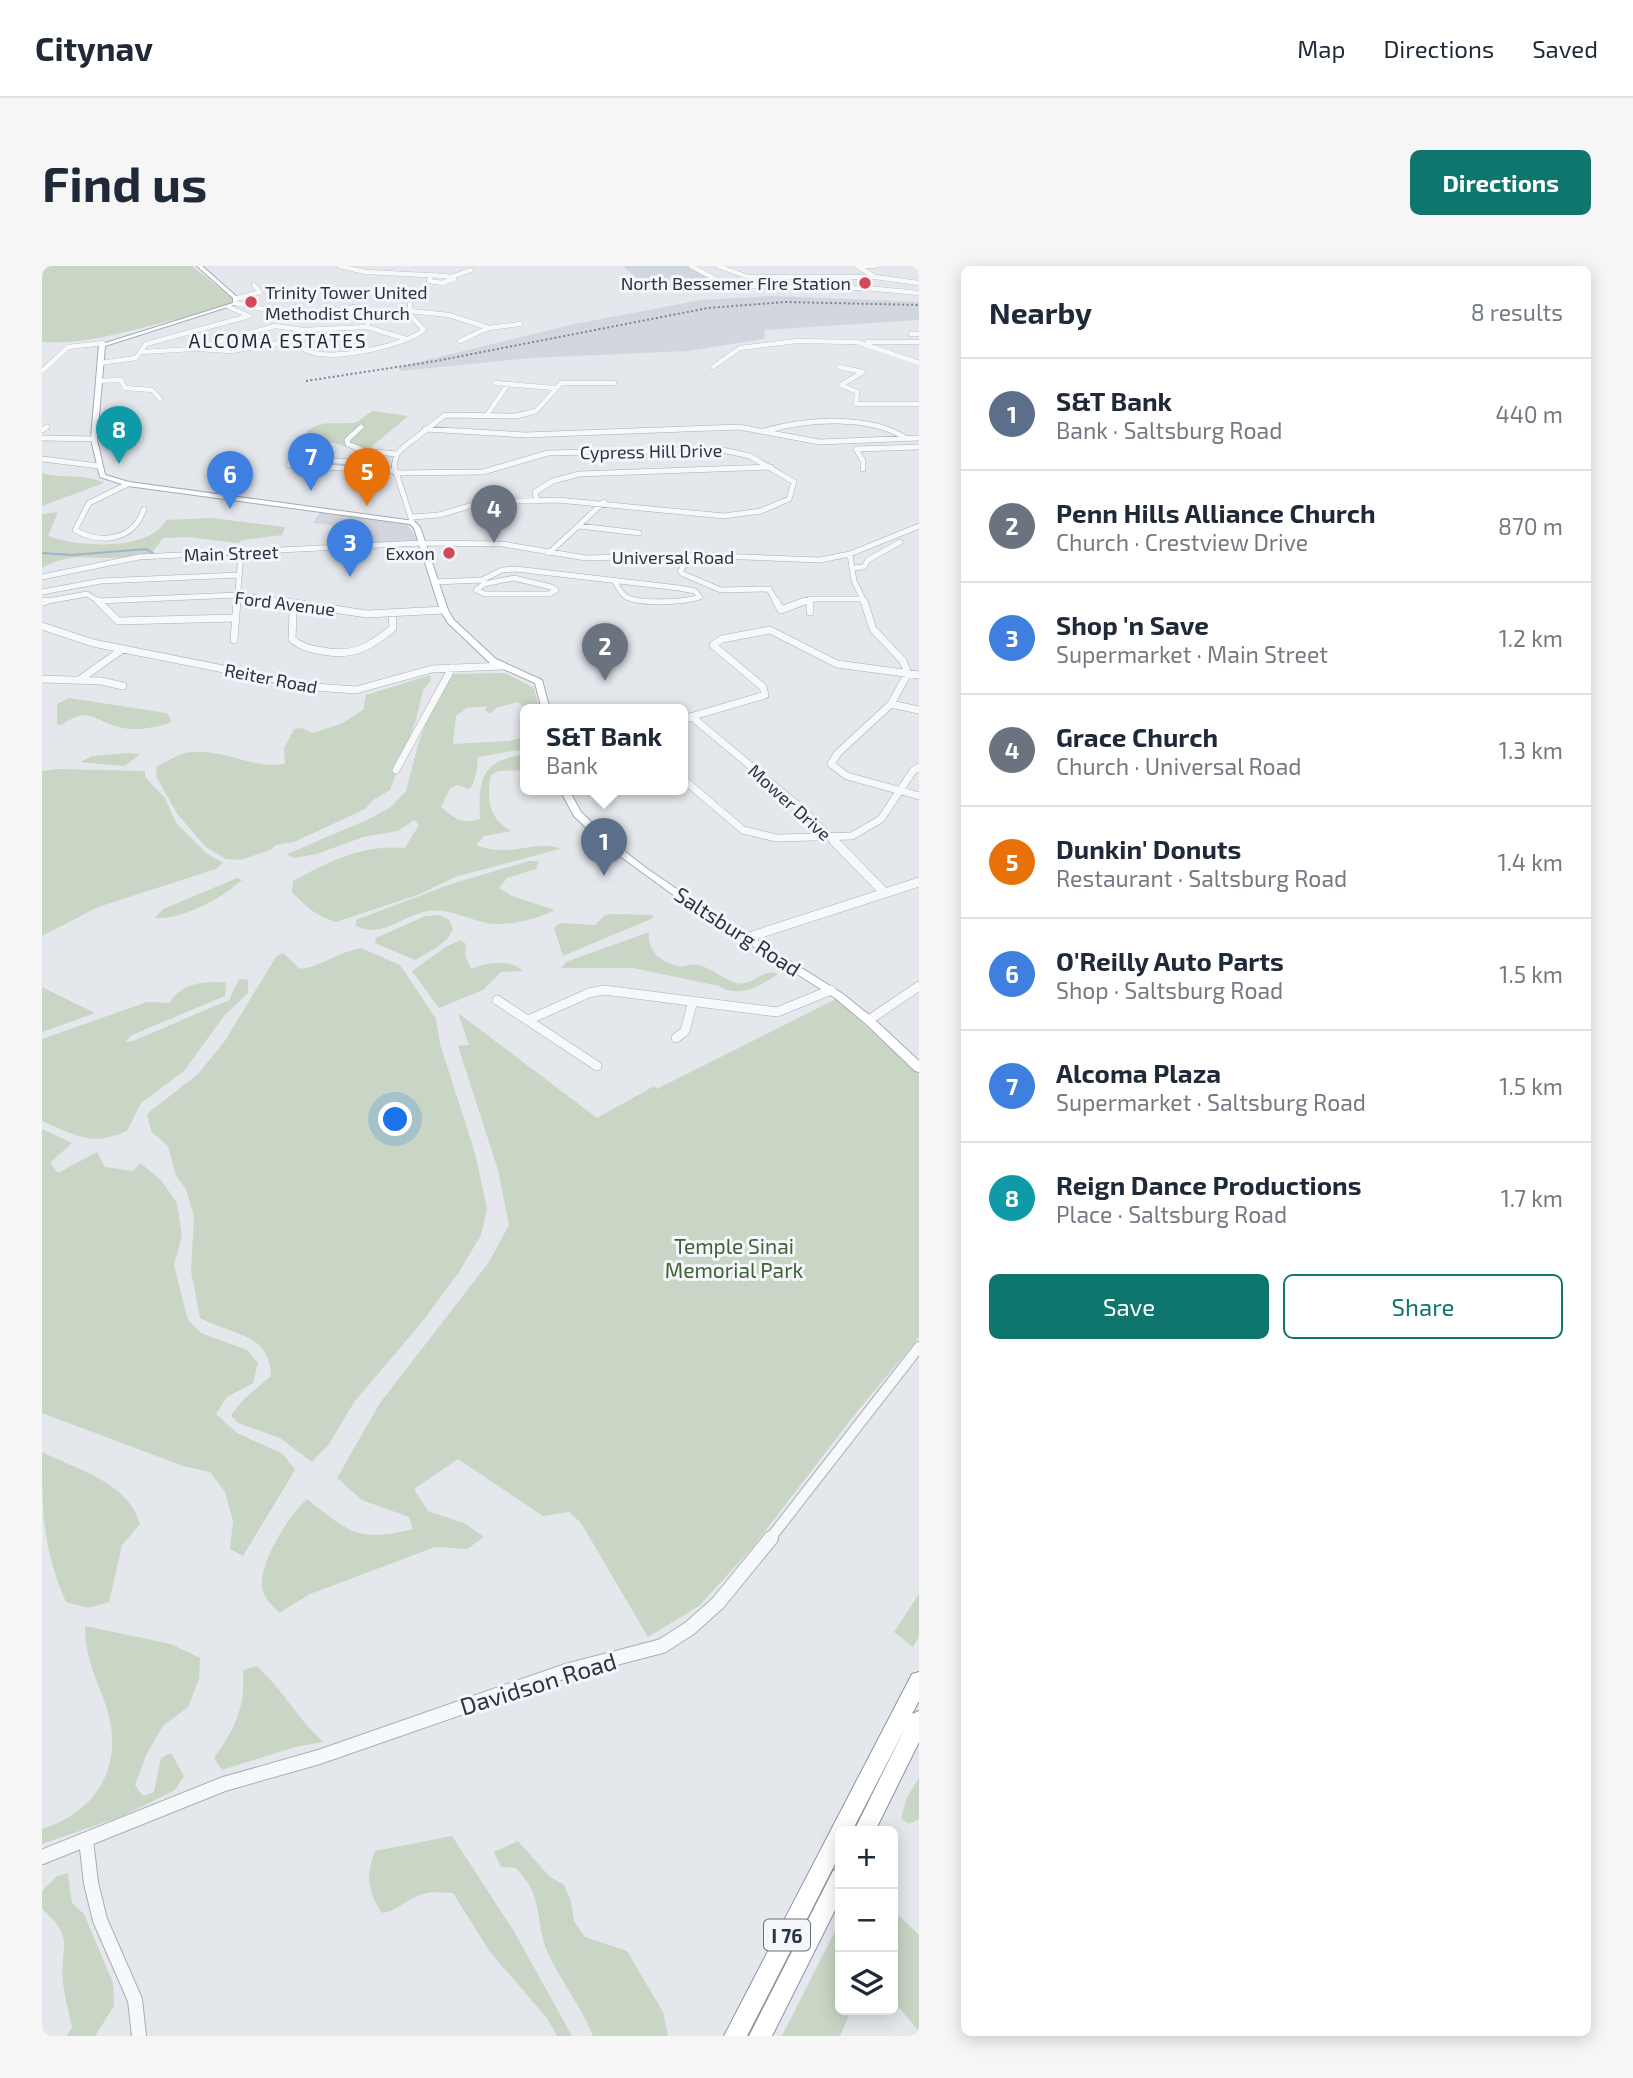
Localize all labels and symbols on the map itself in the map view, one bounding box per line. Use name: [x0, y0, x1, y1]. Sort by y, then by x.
place label: North Bessemer FIre Station: [621, 272, 851, 294]
marker: North Bessemer FIre Station: [857, 275, 873, 291]
place label: Trinity Tower United Methodist Church: [265, 281, 428, 324]
marker: Trinity Tower United Methodist Church: [243, 294, 259, 310]
district label: ALCOMA ESTATES: [188, 329, 368, 352]
pin: 8: [96, 406, 142, 464]
pin: 7: [288, 433, 334, 491]
street label: Cypress Hill Drive: [580, 439, 722, 463]
pin: 5: [344, 448, 390, 506]
pin: 6: [207, 451, 253, 509]
pin: 4: [471, 485, 517, 543]
pin: 3: [327, 519, 373, 577]
street label: Main Street: [183, 540, 279, 566]
place label: Exxon: [385, 542, 435, 564]
marker: Exxon: [441, 545, 457, 561]
street label: Universal Road: [612, 546, 734, 568]
street label: Ford Avenue: [234, 586, 336, 620]
pin: 2: [582, 623, 628, 681]
street label: Reiter Road: [223, 658, 319, 698]
street label: Mower Drive: [744, 759, 836, 845]
pin: 1: [581, 818, 627, 876]
street label: Saltsburg Road: [670, 881, 806, 981]
your location: [378, 1102, 412, 1136]
park label: Temple Sinai Memorial Park: [665, 1233, 804, 1282]
street label: Davidson Road: [456, 1645, 620, 1721]
road number: I 76: [764, 1919, 810, 1950]

